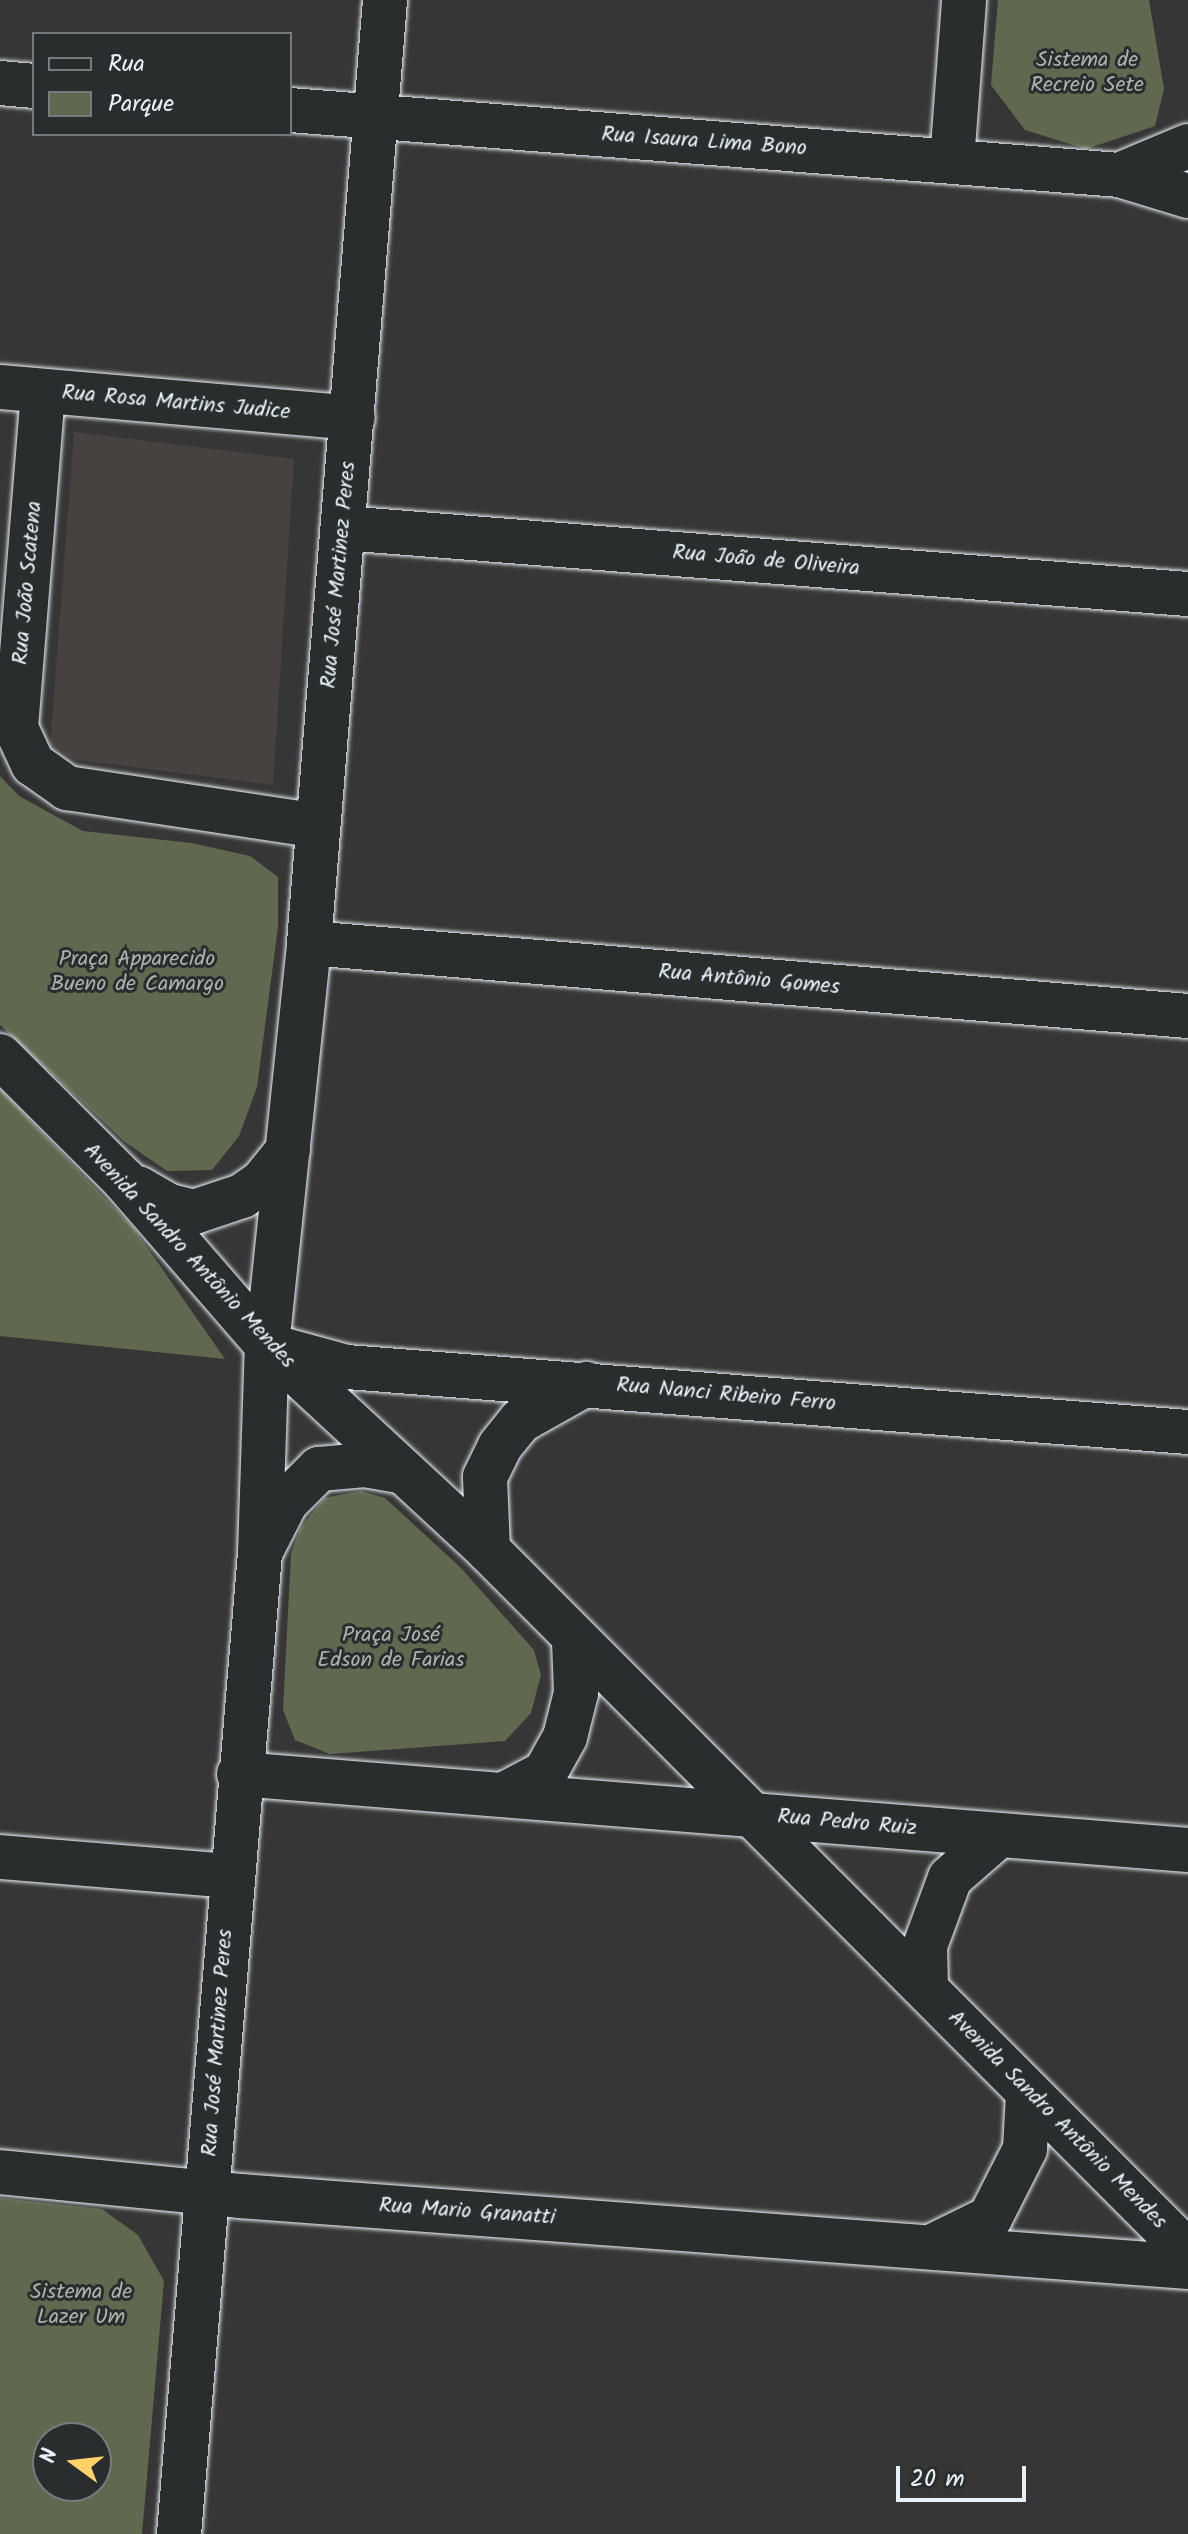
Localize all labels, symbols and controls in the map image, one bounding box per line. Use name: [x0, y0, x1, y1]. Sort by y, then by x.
legend: [32, 32, 292, 136]
text: Rua: [108, 45, 145, 84]
park label: Sistema de Recreio Sete: [1030, 47, 1144, 98]
text: Parque: [108, 85, 174, 124]
street label: Rua Isaura Lima Bono: [601, 122, 807, 162]
street label: Rua Rosa Martins Judice: [61, 380, 291, 426]
street label: Rua José Martinez Peres: [316, 460, 362, 690]
street label: Rua João Scatena: [8, 500, 48, 666]
street label: Rua João de Oliveira: [671, 540, 861, 582]
park label: Praça Apparecido Bueno de Camargo: [50, 946, 224, 998]
street label: Rua Antônio Gomes: [657, 959, 841, 1001]
street label: Avenida Sandro Antônio Mendes: [77, 1138, 301, 1374]
street label: Rua Nanci Ribeiro Ferro: [615, 1372, 837, 1418]
park label: Praça José Edson de Farias: [317, 1622, 465, 1674]
street label: Rua Pedro Ruiz: [776, 1804, 918, 1842]
street label: Rua José Martinez Peres: [197, 1928, 239, 2158]
street label: Avenida Sandro Antônio Mendes: [942, 2005, 1172, 2235]
street label: Rua Mario Granatti: [378, 2193, 556, 2231]
park label: Sistema de Lazer Um: [30, 2279, 132, 2330]
north arrow: [32, 2422, 112, 2502]
text: N: [32, 2445, 69, 2467]
scale bar: [900, 2450, 1030, 2500]
text: 20 m: [910, 2460, 965, 2499]

